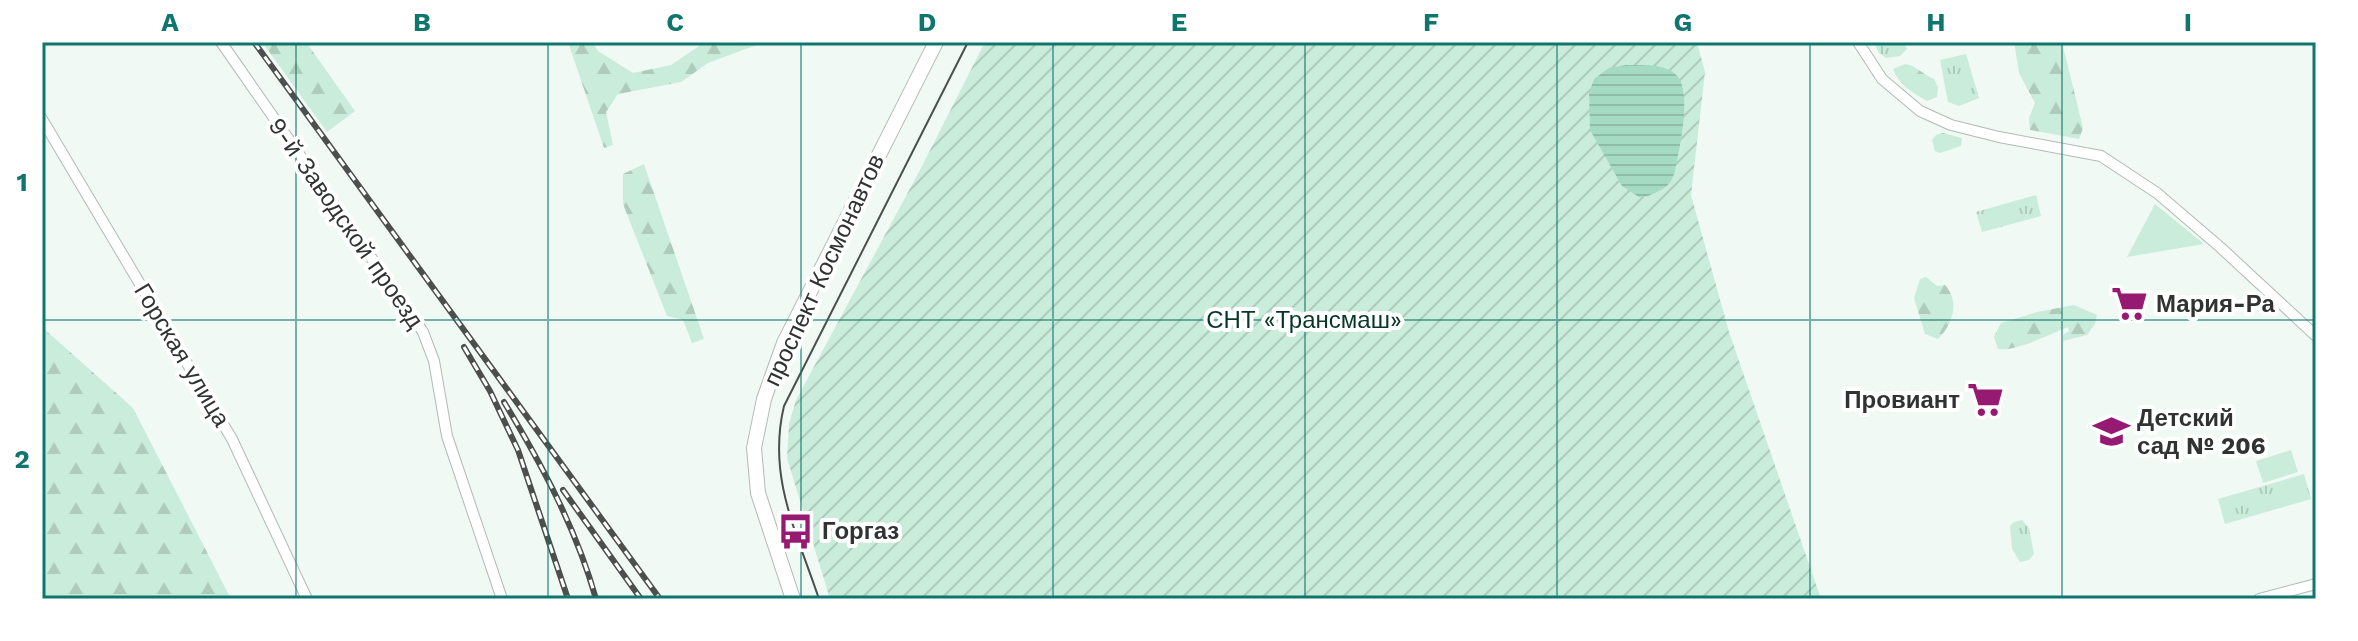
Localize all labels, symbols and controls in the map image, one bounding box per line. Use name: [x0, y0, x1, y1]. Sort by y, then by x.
text: A: [161, 7, 179, 37]
text: B: [413, 7, 431, 37]
text: C: [666, 7, 684, 37]
text: D: [918, 7, 936, 37]
text: E: [1171, 7, 1187, 37]
text: F: [1423, 7, 1439, 37]
text: G: [1674, 7, 1692, 37]
text: H: [1926, 7, 1946, 37]
text: I: [2184, 7, 2192, 37]
street label: 9-й Заводской проезд: [263, 112, 429, 334]
street label: проспект Космонавтов: [758, 150, 890, 390]
text: 1: [16, 167, 28, 197]
street label: Горская улица: [128, 279, 236, 432]
supermarket icon: Мария-Ра: [2111, 285, 2149, 323]
place label: Мария-Ра: [2156, 290, 2275, 318]
park label: СНТ «Трансмаш»: [1206, 306, 1402, 334]
supermarket icon: Провиант: [1967, 381, 2005, 419]
place label: Провиант: [1844, 386, 1960, 414]
place label: Детский сад № 206: [2137, 404, 2265, 460]
school or university icon: Детский сад № 206: [2092, 413, 2130, 451]
text: 2: [14, 444, 30, 474]
bus stop icon: Горгаз: [777, 512, 815, 550]
place label: Горгаз: [822, 517, 899, 545]

